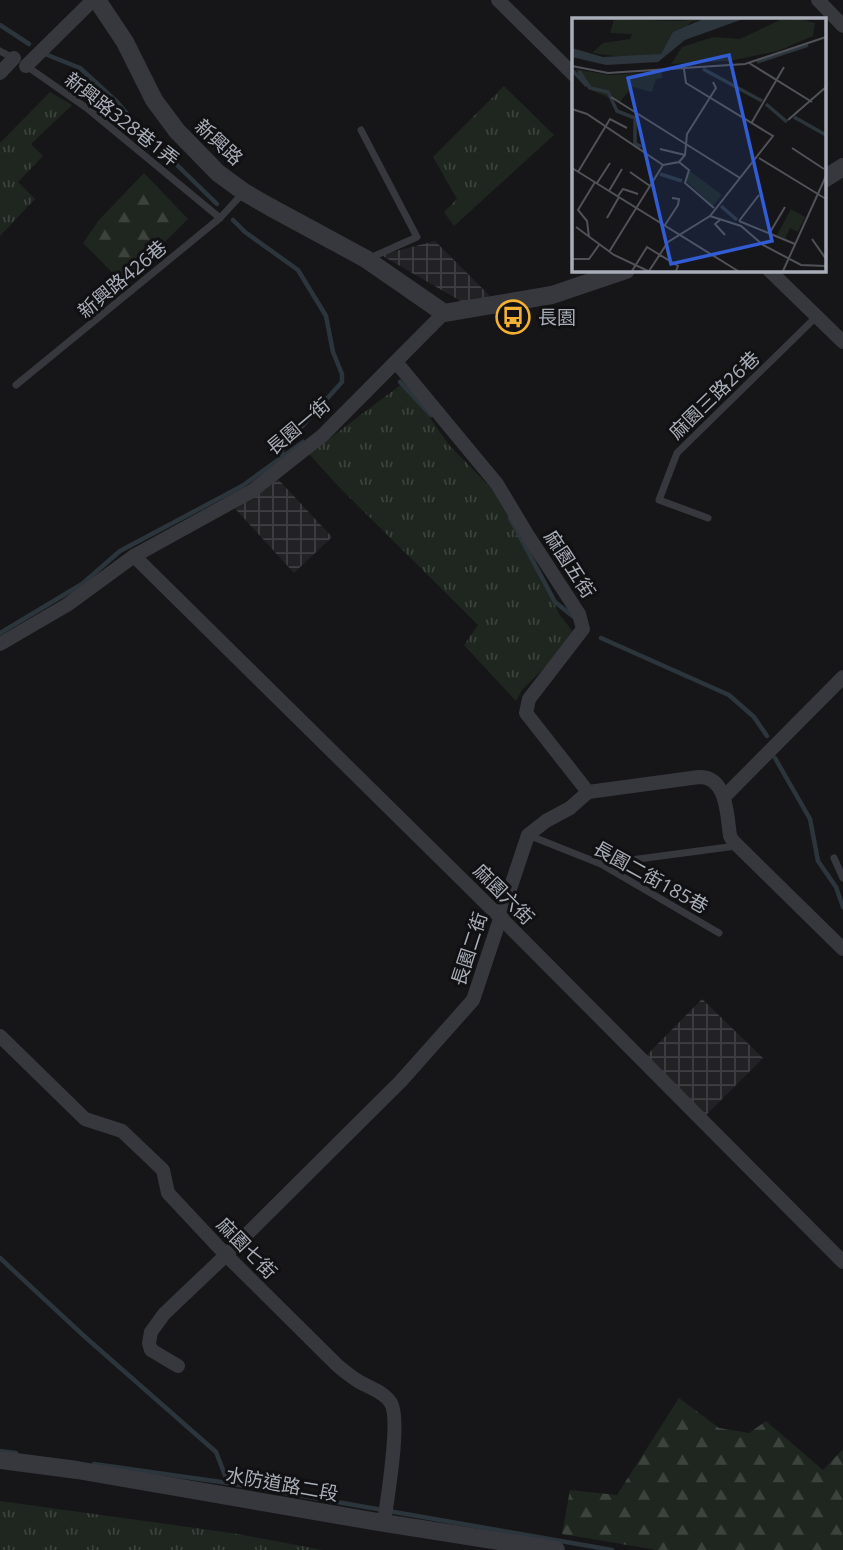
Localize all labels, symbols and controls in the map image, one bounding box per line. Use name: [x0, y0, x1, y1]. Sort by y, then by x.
inset map: [572, 18, 826, 271]
street label: 新興路328巷1弄: [59, 66, 185, 172]
street label: 新興路: [189, 113, 249, 171]
street label: 新興路426巷: [72, 234, 172, 324]
bus stop icon: 長園: [494, 298, 532, 336]
place label: 長園: [538, 304, 576, 330]
street label: 麻園三路26巷: [663, 345, 765, 445]
street label: 長園一街: [261, 392, 335, 460]
street label: 麻園五街: [538, 525, 602, 603]
street label: 長園二街185巷: [589, 835, 713, 919]
street label: 麻園六街: [468, 858, 540, 930]
street label: 長園二街: [445, 909, 493, 989]
street label: 麻園七街: [211, 1212, 283, 1284]
street label: 水防道路二段: [224, 1461, 340, 1507]

